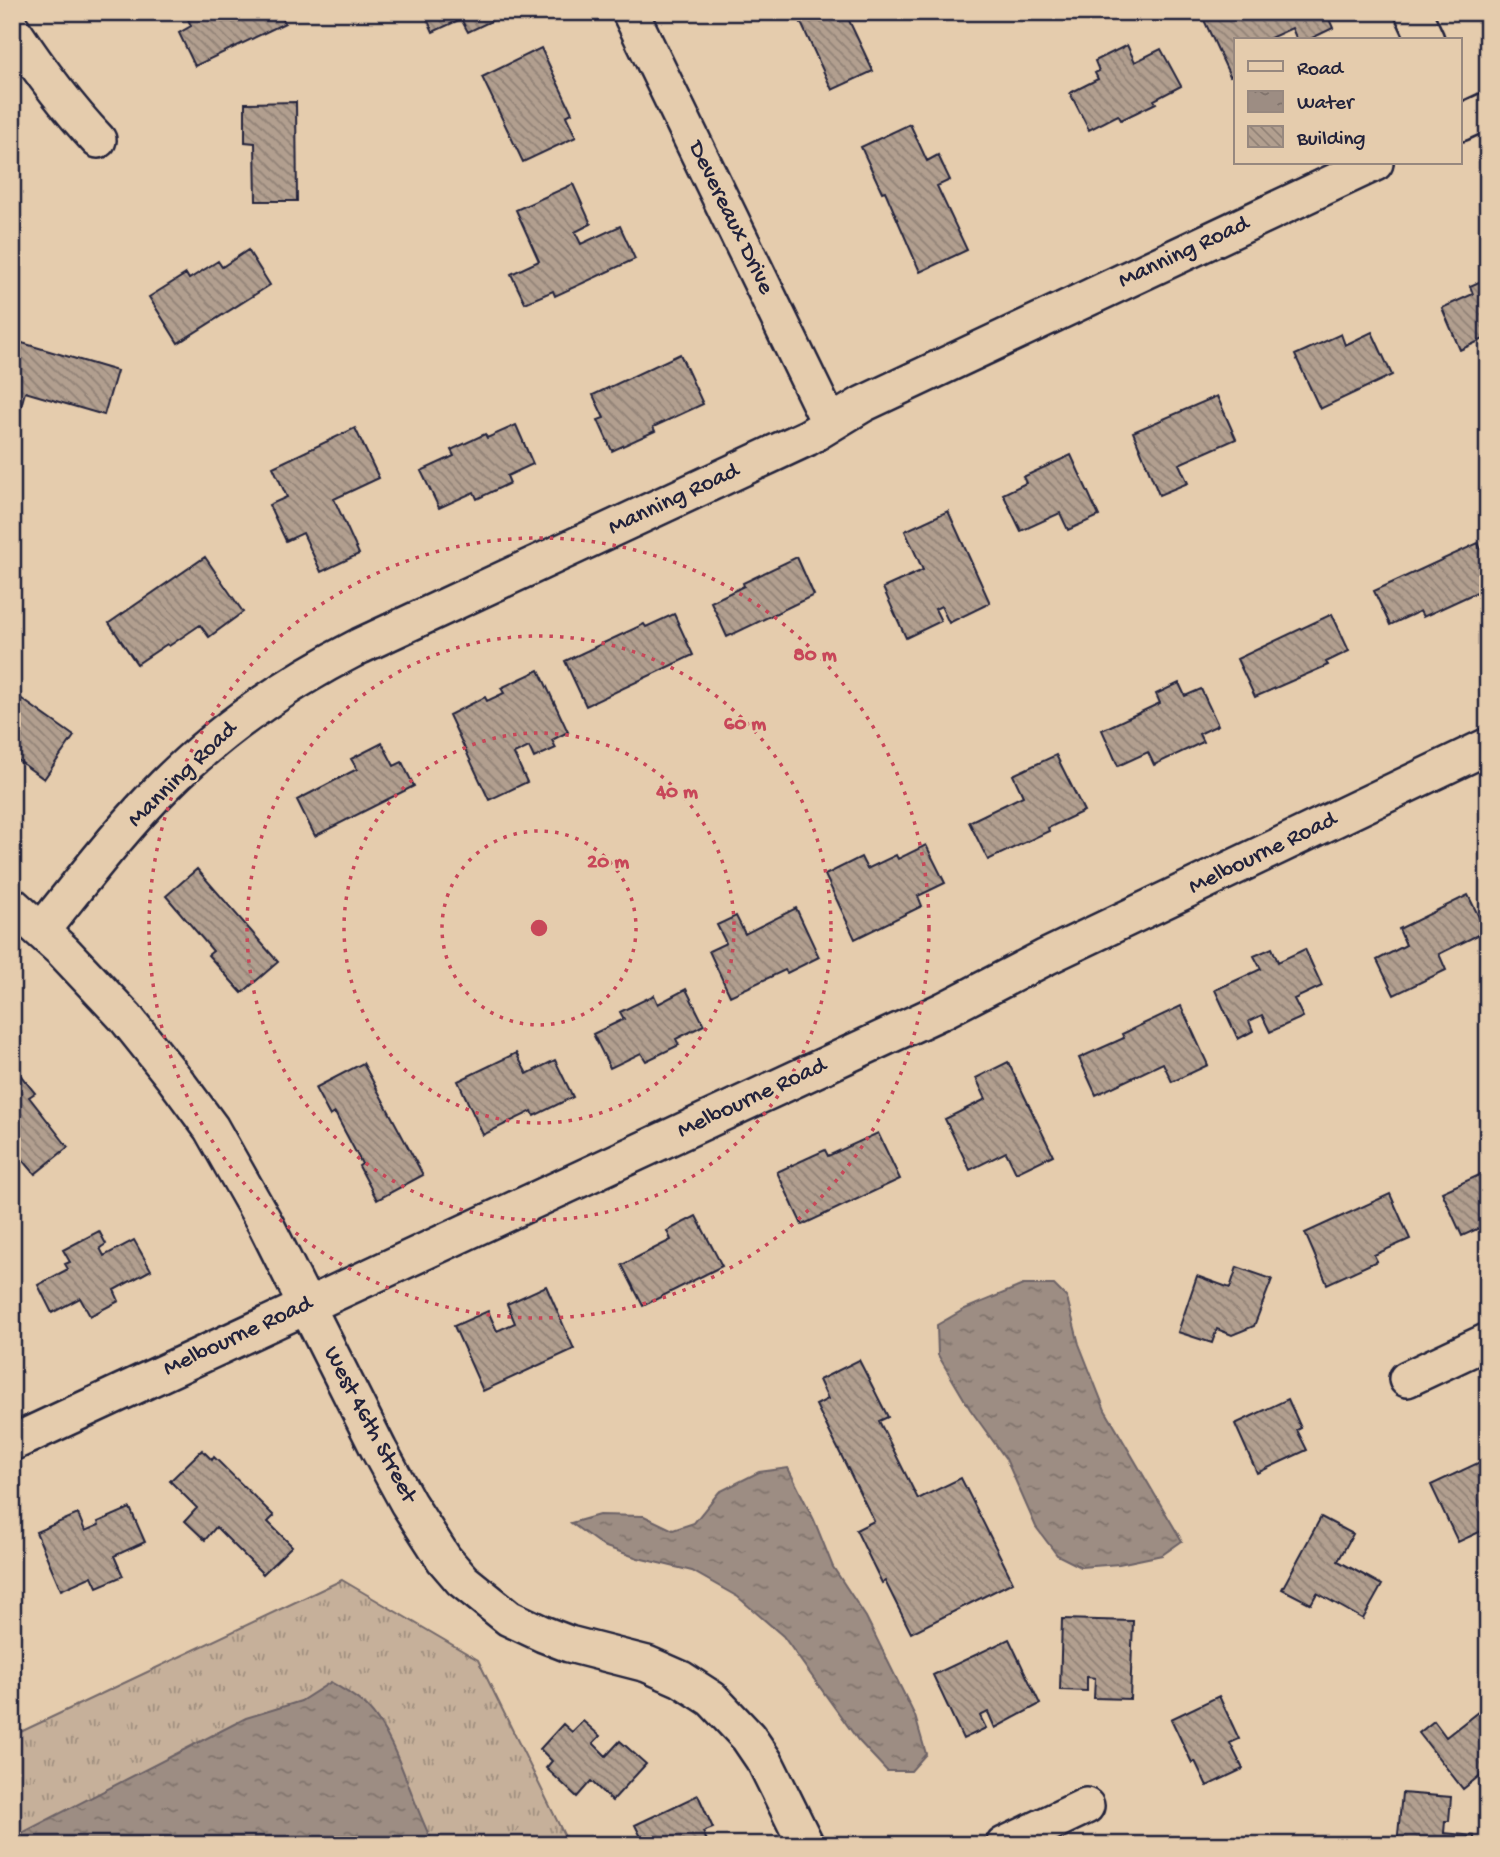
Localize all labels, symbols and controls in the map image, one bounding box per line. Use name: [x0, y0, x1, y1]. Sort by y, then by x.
legend: [1234, 38, 1462, 164]
text: Road: [1297, 58, 1345, 83]
text: Water: [1297, 92, 1355, 117]
text: Building: [1296, 128, 1366, 153]
street label: Devereaux Drive: [679, 135, 780, 300]
street label: Manning Road: [1114, 209, 1256, 296]
street label: Manning Road: [604, 456, 746, 543]
text: 80 m: [793, 644, 837, 669]
text: 60 m: [724, 713, 766, 738]
street label: Manning Road: [122, 714, 245, 834]
text: 40 m: [655, 781, 698, 806]
street label: Melbourne Road: [1184, 805, 1343, 902]
text: 20 m: [587, 851, 629, 876]
centre of rings: [527, 916, 551, 940]
street label: Melbourne Road: [673, 1051, 833, 1146]
street label: Melbourne Road: [159, 1289, 319, 1384]
street label: West 46th Street: [316, 1342, 423, 1510]

